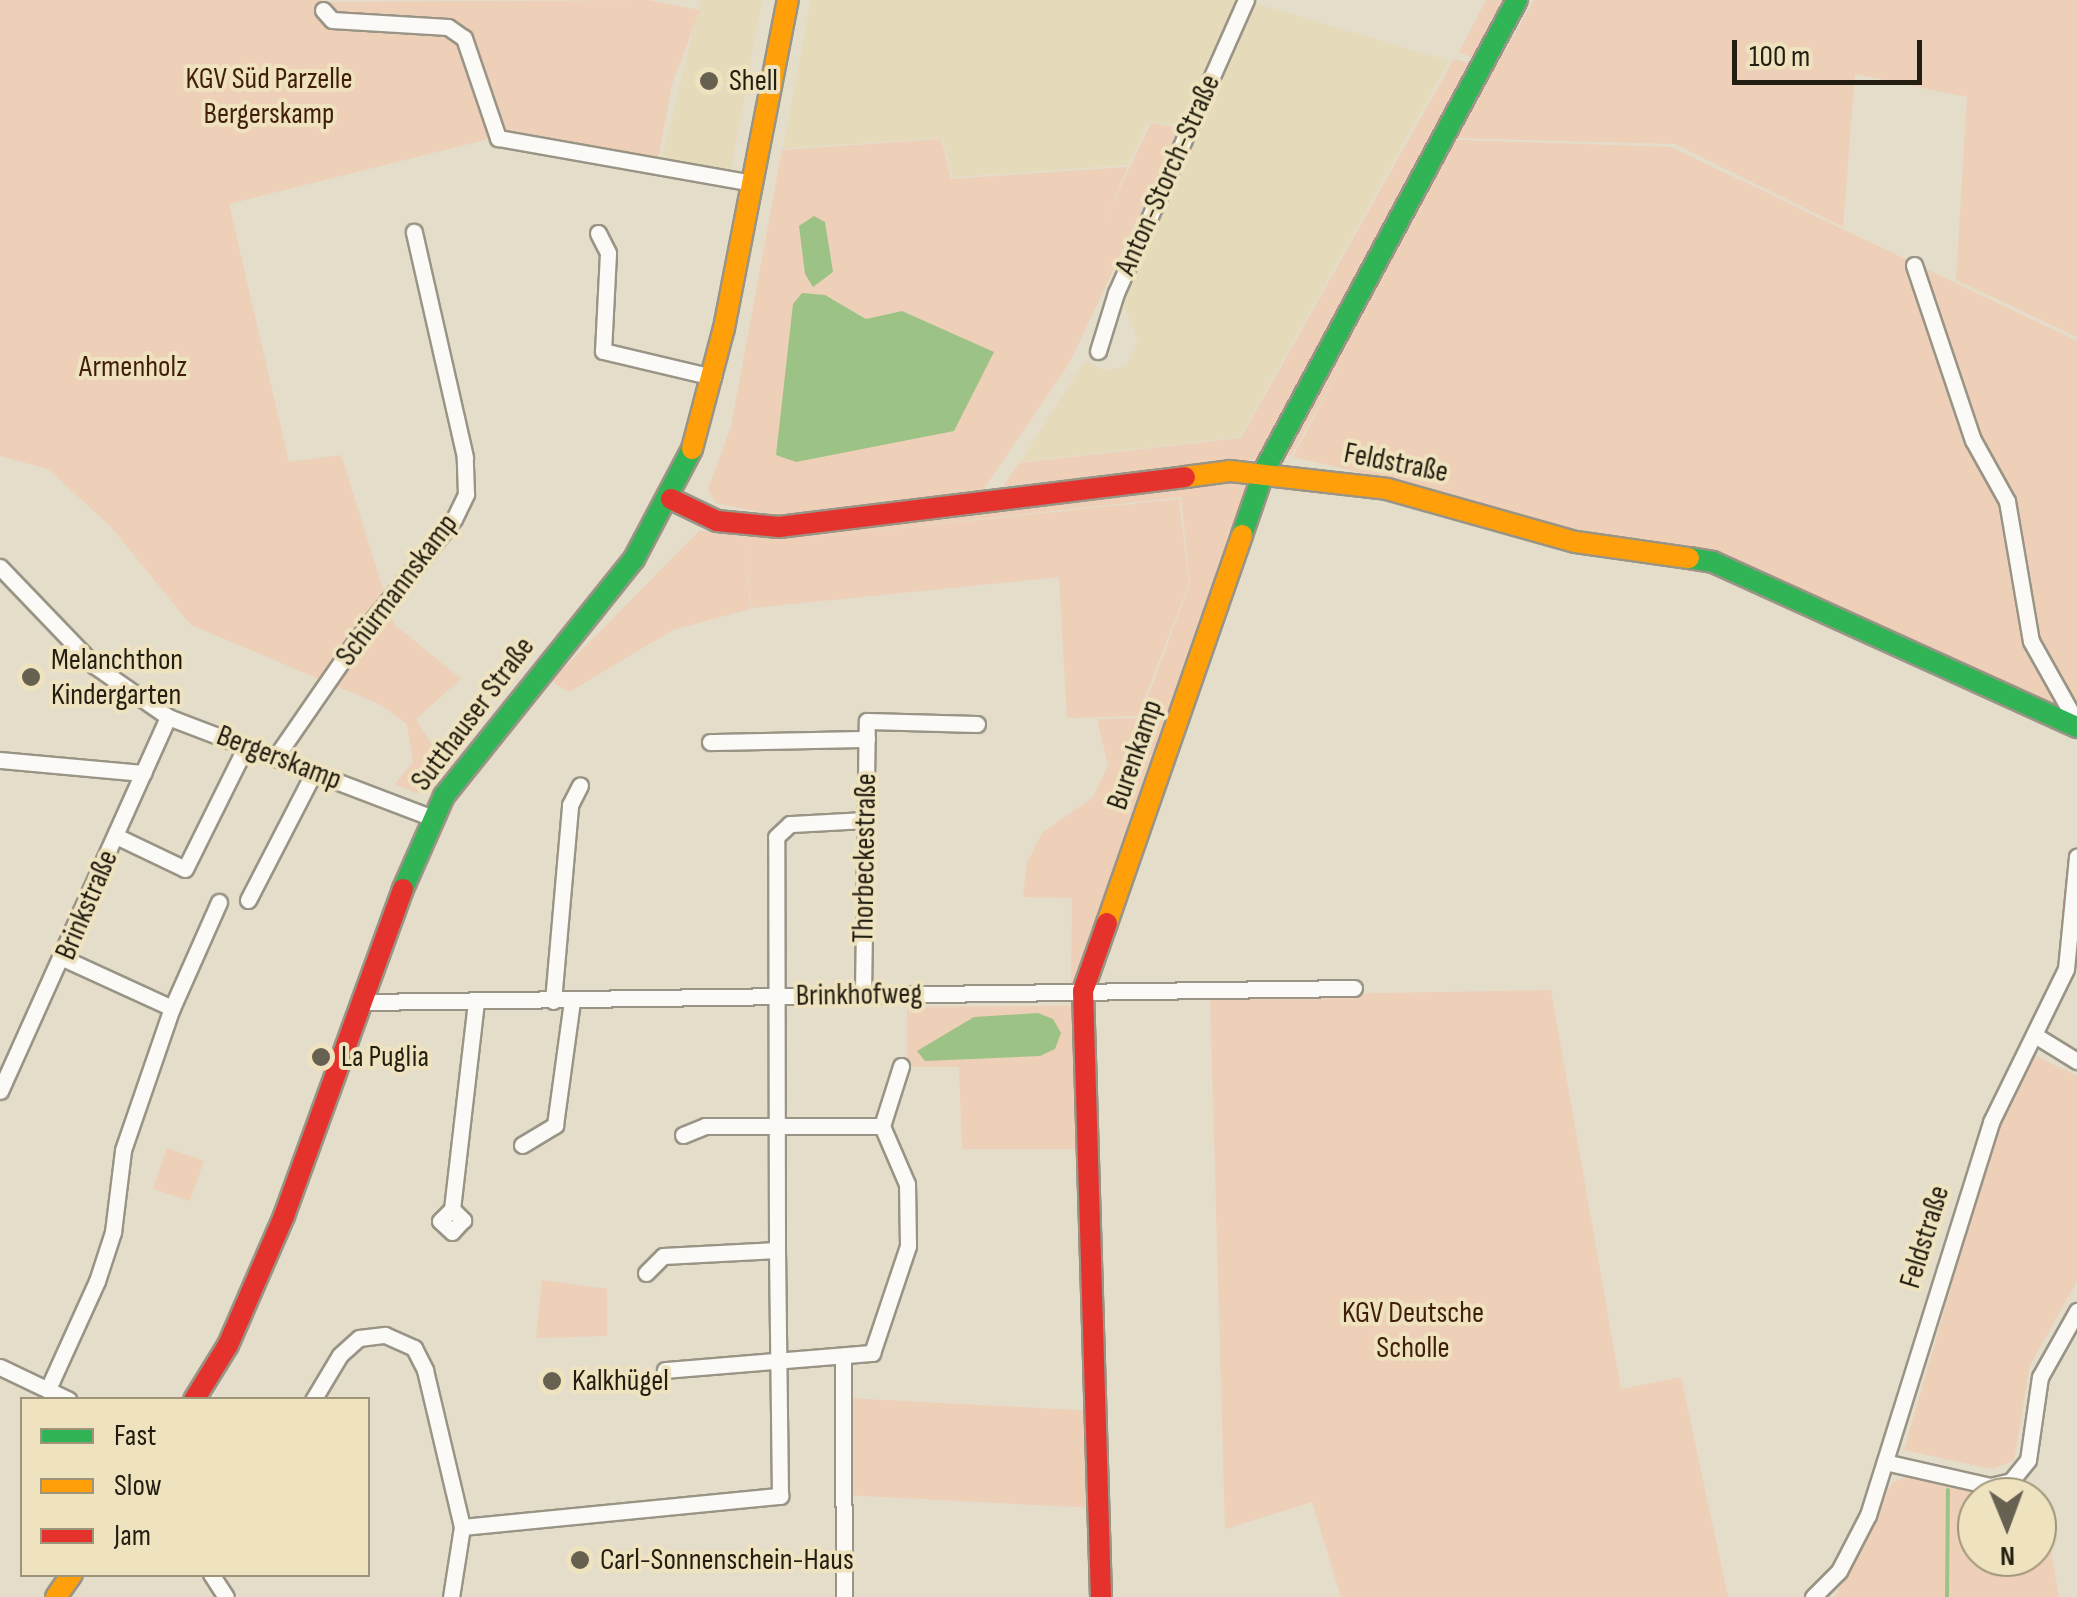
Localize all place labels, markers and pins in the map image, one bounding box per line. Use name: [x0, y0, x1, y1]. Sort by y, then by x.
place label: Shell: [729, 63, 778, 99]
marker: Shell: [698, 70, 720, 92]
place label: Melanchthon Kindergarten: [51, 642, 183, 712]
marker: Melanchthon Kindergarten: [20, 666, 42, 688]
place label: La Puglia: [341, 1039, 429, 1075]
marker: La Puglia: [310, 1046, 332, 1068]
place label: Kalkhügel: [572, 1363, 669, 1399]
marker: Kalkhügel: [541, 1370, 563, 1392]
place label: Carl-Sonnenschein-Haus: [600, 1542, 854, 1578]
marker: Carl-Sonnenschein-Haus: [569, 1549, 591, 1571]

